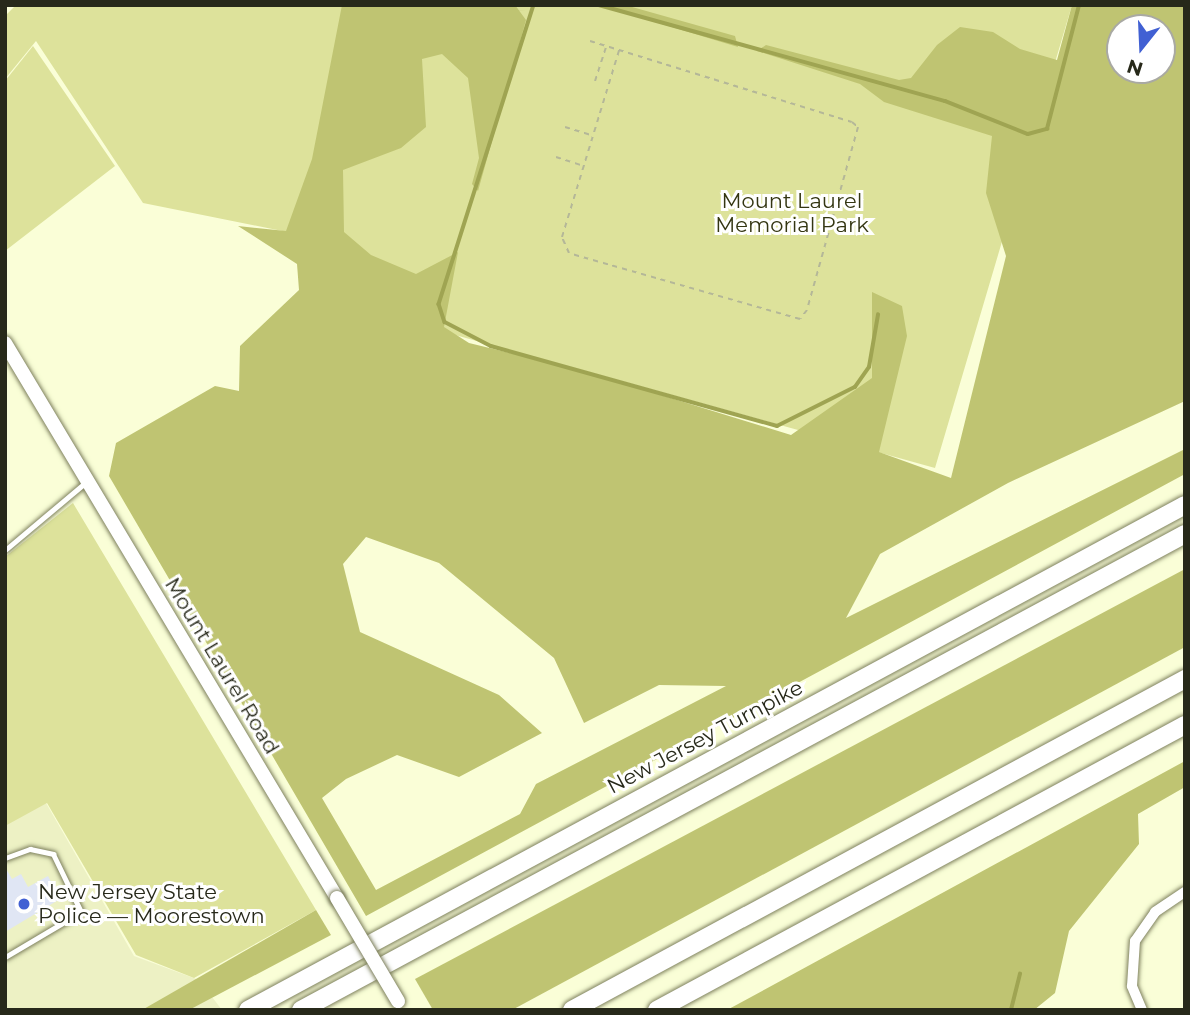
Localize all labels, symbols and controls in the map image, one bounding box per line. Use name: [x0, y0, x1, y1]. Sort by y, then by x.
north arrow: [1106, 14, 1176, 84]
text: N: [1124, 54, 1146, 81]
park label: Mount Laurel Memorial Park: [715, 188, 869, 238]
street label: Mount Laurel Road: [159, 573, 285, 759]
street label: New Jersey Turnpike: [603, 675, 807, 799]
place label: New Jersey State Police — Moorestown: [38, 879, 265, 929]
marker: New Jersey State Police — Moorestown: [16, 896, 32, 912]

